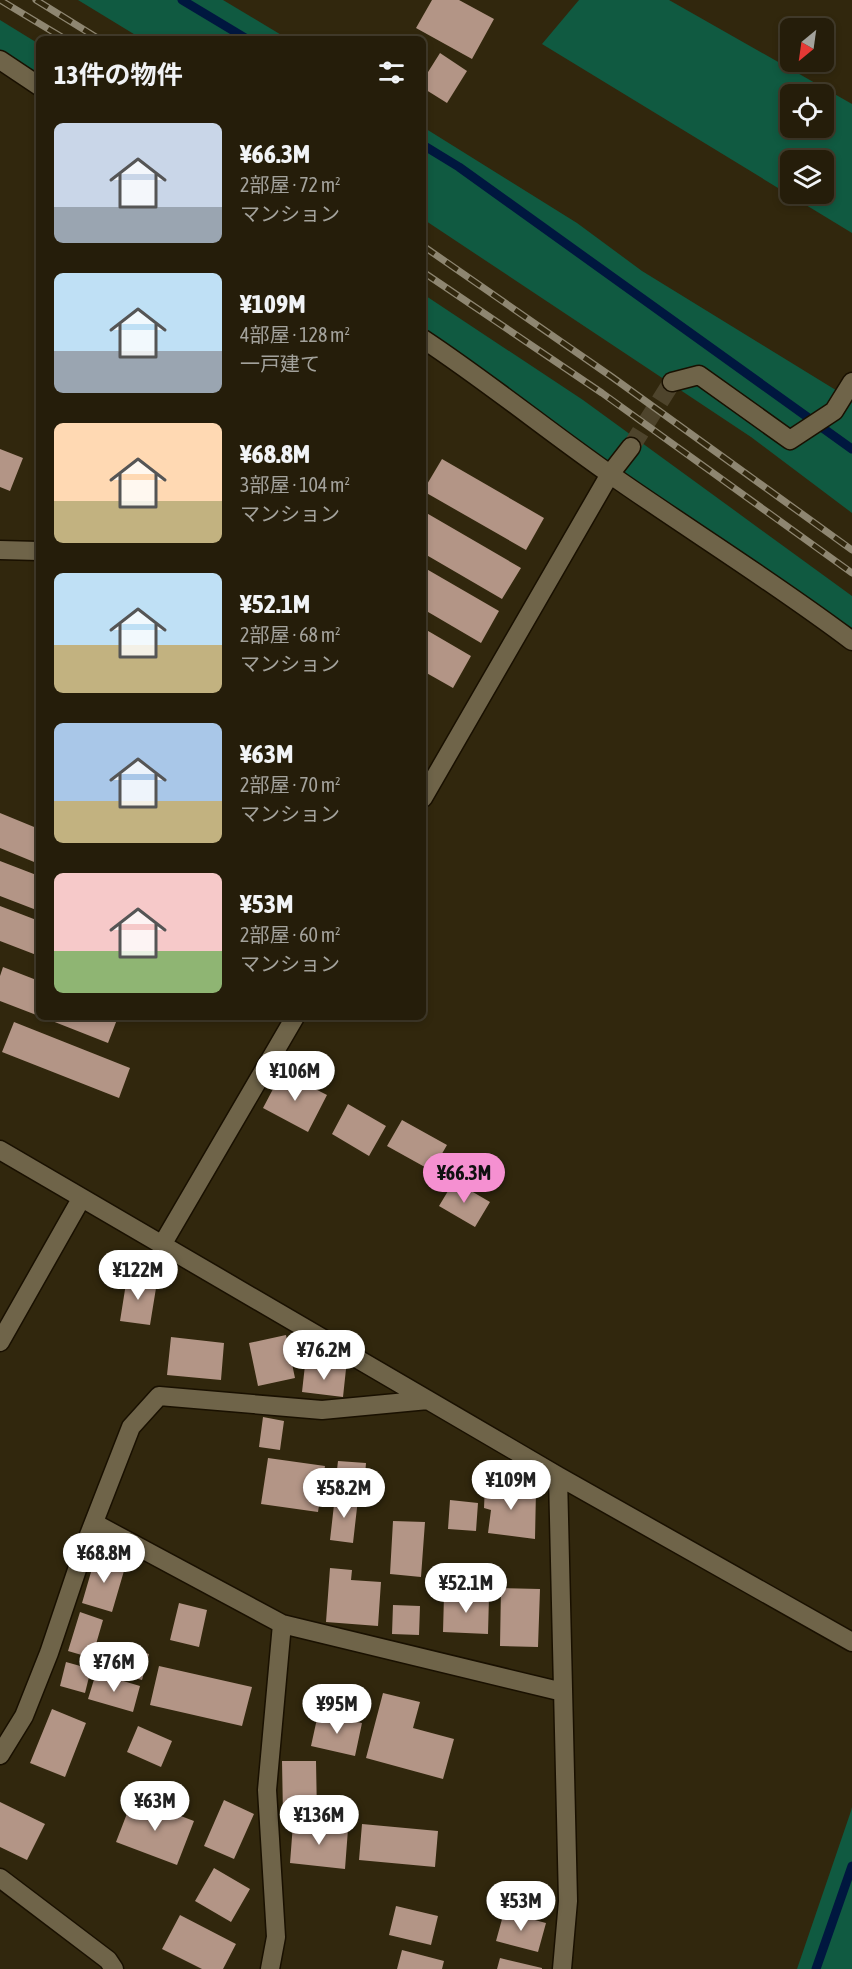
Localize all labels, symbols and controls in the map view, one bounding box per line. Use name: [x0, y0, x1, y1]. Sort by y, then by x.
north arrow: [780, 18, 834, 72]
map controls: [780, 18, 834, 204]
icon: filters: [375, 56, 408, 89]
text: 13件の物件: [54, 60, 182, 90]
button: locate: [780, 84, 834, 138]
text: ¥66.3M: [240, 139, 310, 169]
icon: home: [102, 147, 174, 219]
button: layers: [780, 150, 834, 204]
text: 2部屋 · 72 m²: [240, 173, 341, 196]
text: マンション: [240, 202, 340, 225]
text: ¥109M: [240, 289, 306, 319]
icon: home: [102, 297, 174, 369]
text: 4部屋 · 128 m²: [240, 323, 350, 346]
text: 一戸建て: [240, 352, 320, 375]
text: ¥68.8M: [240, 439, 310, 469]
icon: home: [102, 447, 174, 519]
text: 3部屋 · 104 m²: [240, 473, 350, 496]
text: マンション: [240, 502, 340, 525]
text: ¥52.1M: [240, 589, 310, 619]
icon: home: [102, 597, 174, 669]
text: 2部屋 · 68 m²: [240, 623, 341, 646]
text: マンション: [240, 652, 340, 675]
text: ¥63M: [240, 739, 293, 769]
icon: home: [102, 747, 174, 819]
text: 2部屋 · 70 m²: [240, 773, 341, 796]
text: マンション: [240, 802, 340, 825]
text: ¥53M: [240, 889, 293, 919]
icon: home: [102, 897, 174, 969]
text: 2部屋 · 60 m²: [240, 923, 341, 946]
text: マンション: [240, 952, 340, 975]
pin: ¥106M: [253, 1051, 337, 1102]
text: ¥106M: [270, 1059, 320, 1082]
pin: ¥66.3M: [415, 1153, 513, 1204]
text: ¥66.3M: [437, 1161, 491, 1184]
pin: ¥122M: [96, 1250, 180, 1301]
text: ¥122M: [113, 1258, 163, 1281]
pin: ¥76.2M: [275, 1330, 373, 1381]
text: ¥76.2M: [297, 1338, 351, 1361]
pin: ¥109M: [469, 1460, 553, 1511]
pin: ¥58.2M: [295, 1468, 393, 1519]
text: ¥109M: [486, 1468, 536, 1491]
text: ¥58.2M: [317, 1476, 371, 1499]
pin: ¥68.8M: [55, 1533, 153, 1584]
text: ¥68.8M: [77, 1541, 131, 1564]
pin: ¥52.1M: [417, 1563, 515, 1614]
text: ¥52.1M: [439, 1571, 493, 1594]
pin: ¥76M: [78, 1642, 150, 1693]
text: ¥76M: [93, 1650, 135, 1673]
pin: ¥95M: [301, 1684, 373, 1735]
text: ¥95M: [316, 1692, 358, 1715]
pin: ¥63M: [119, 1781, 191, 1832]
text: ¥63M: [134, 1789, 176, 1812]
pin: ¥136M: [277, 1795, 361, 1846]
text: ¥136M: [294, 1803, 344, 1826]
pin: ¥53M: [485, 1881, 557, 1932]
text: ¥53M: [500, 1889, 542, 1912]

